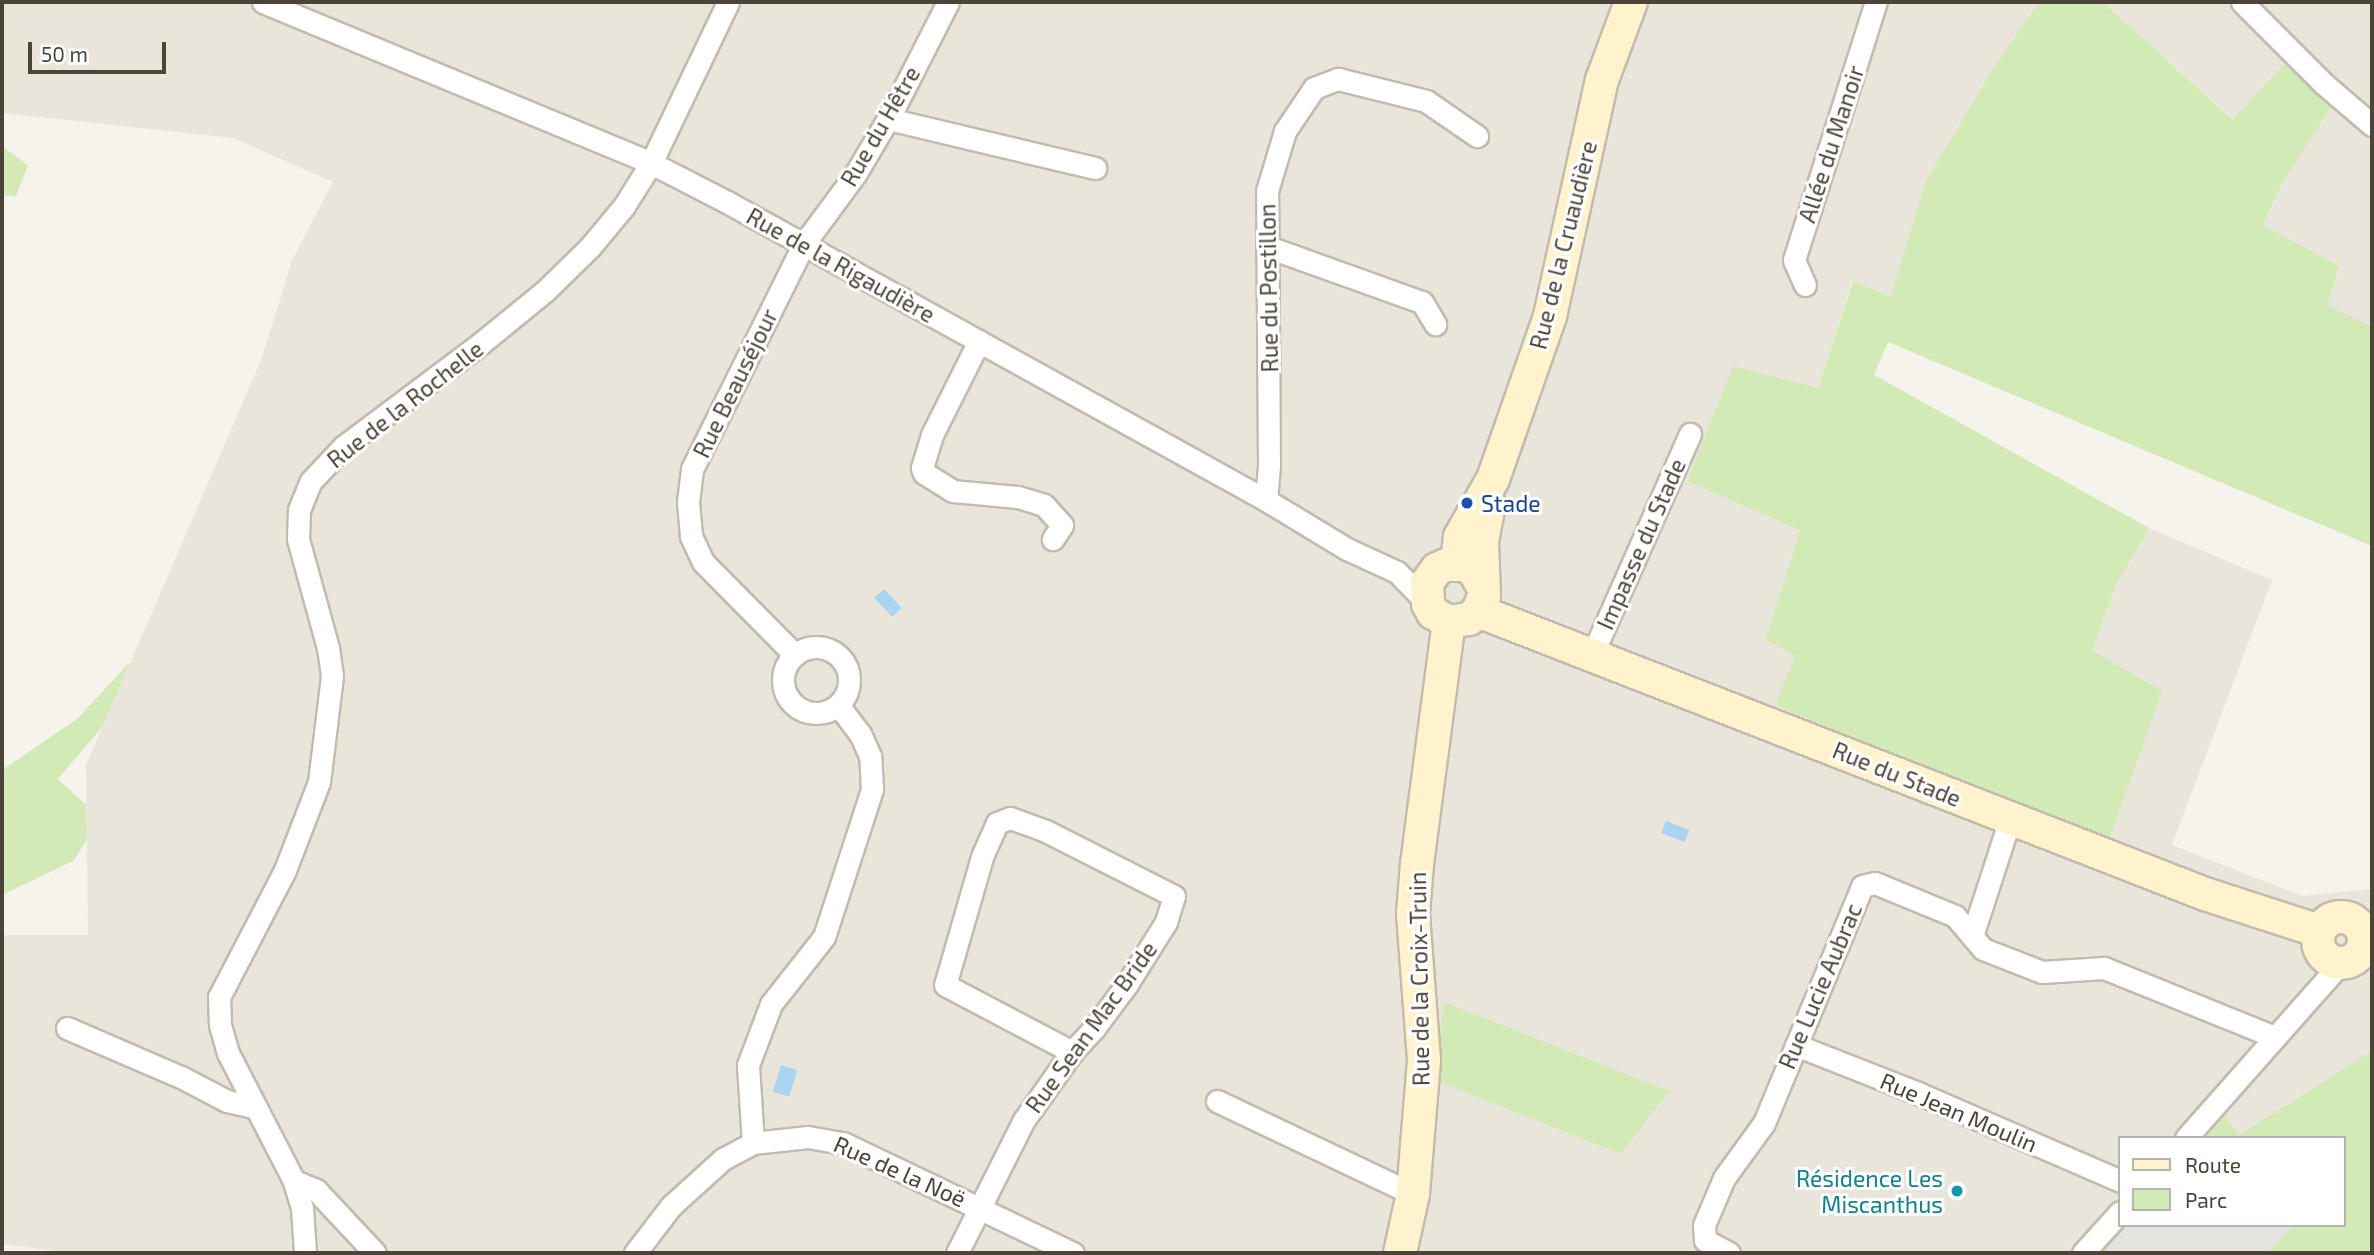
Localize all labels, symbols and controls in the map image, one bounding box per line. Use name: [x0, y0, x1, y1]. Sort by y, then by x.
scale bar: [32, 28, 170, 72]
text: 50 m: [41, 41, 88, 66]
street label: Rue du Hêtre: [835, 61, 925, 191]
street label: Allée du Manoir: [1793, 62, 1869, 226]
street label: Rue de la Cruaudière: [1524, 138, 1602, 352]
street label: Rue de la Rigaudière: [742, 202, 940, 328]
street label: Rue du Postillon: [1253, 203, 1283, 373]
street label: Rue Beauséjour: [687, 304, 783, 462]
street label: Rue de la Rochelle: [322, 335, 488, 473]
street label: Impasse du Stade: [1591, 454, 1691, 634]
place label: Stade: [1481, 489, 1541, 517]
marker: Stade: [1459, 495, 1475, 511]
street label: Rue du Stade: [1829, 736, 1965, 812]
street label: Rue de la Croix-Truin: [1403, 872, 1435, 1086]
street label: Rue Lucie Aubrac: [1773, 899, 1867, 1073]
street label: Rue Sean Mac Bride: [1020, 936, 1162, 1118]
street label: Rue Jean Moulin: [1876, 1066, 2042, 1158]
street label: Rue de la Noë: [830, 1130, 970, 1212]
legend: [2118, 1136, 2346, 1227]
text: Route: [2185, 1152, 2241, 1177]
place label: Résidence Les Miscanthus: [1796, 1164, 1943, 1218]
marker: Résidence Les Miscanthus: [1949, 1183, 1965, 1199]
text: Parc: [2185, 1187, 2227, 1212]

